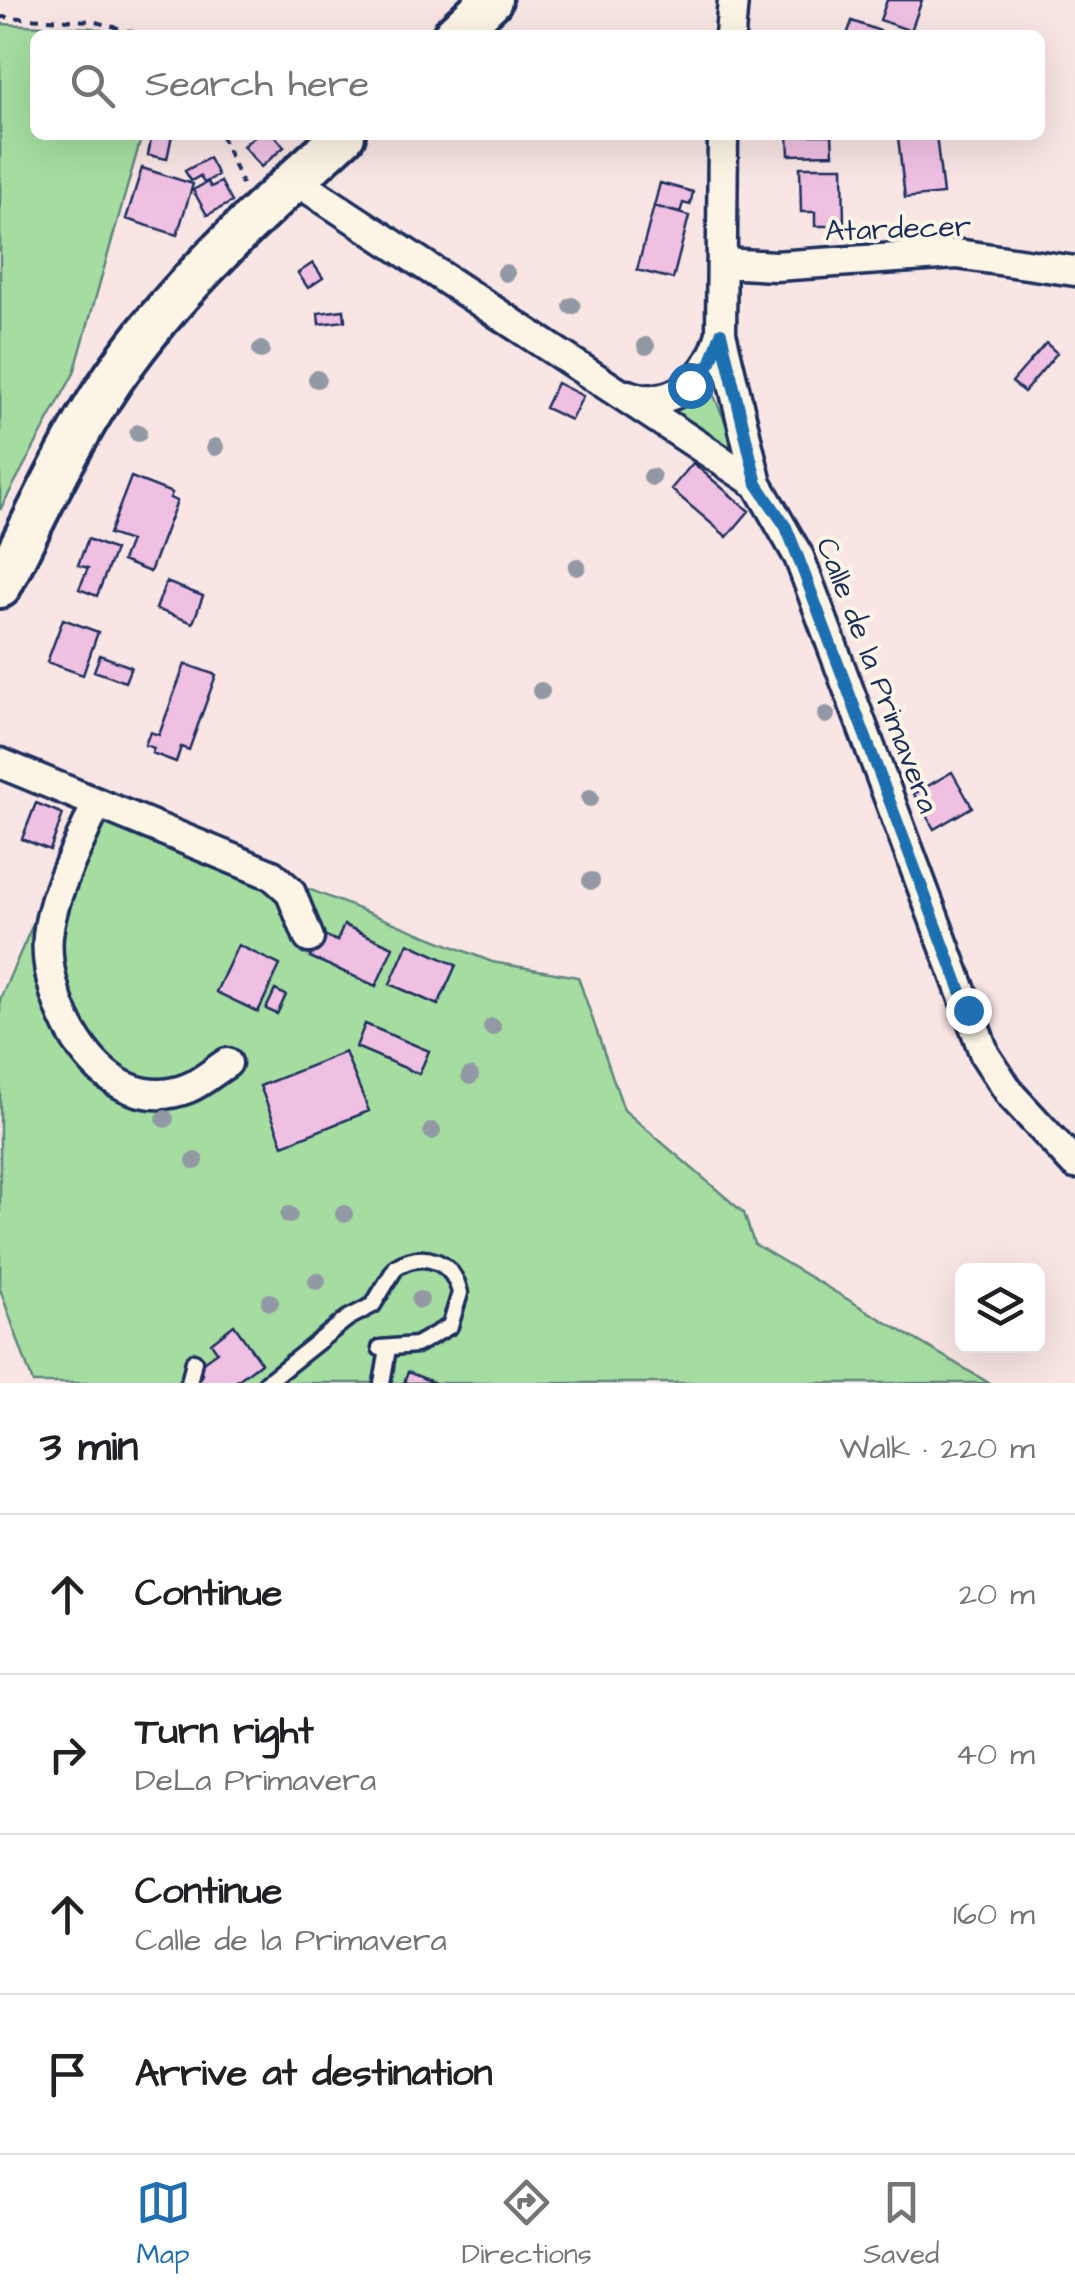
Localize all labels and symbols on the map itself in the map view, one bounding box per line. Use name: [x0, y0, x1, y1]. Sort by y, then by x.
street label: Atardecer: [824, 205, 972, 253]
route start: [668, 363, 714, 409]
street label: Calle de la Primavera: [805, 531, 949, 819]
route end: [946, 988, 992, 1034]

